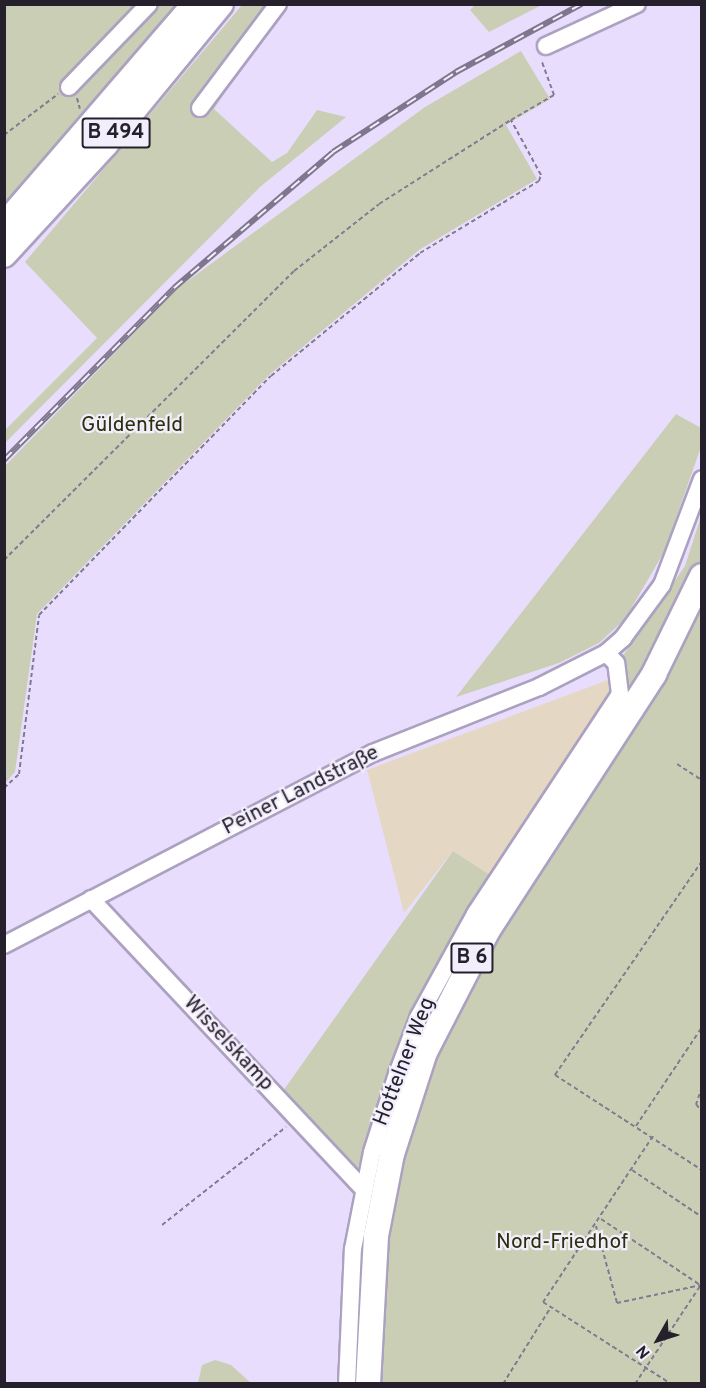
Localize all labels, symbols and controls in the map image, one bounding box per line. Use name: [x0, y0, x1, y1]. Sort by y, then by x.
road number: B 494: [82, 116, 150, 150]
park label: Güldenfeld: [81, 413, 183, 439]
street label: Peiner Landstraße: [219, 741, 383, 841]
road number: B 6: [450, 941, 494, 975]
street label: Wisselskamp: [178, 991, 278, 1097]
street label: Hottelner Weg: [369, 994, 441, 1130]
park label: Nord-Friedhof: [496, 1230, 628, 1256]
north arrow: [628, 1310, 688, 1370]
text: N: [633, 1341, 655, 1362]

